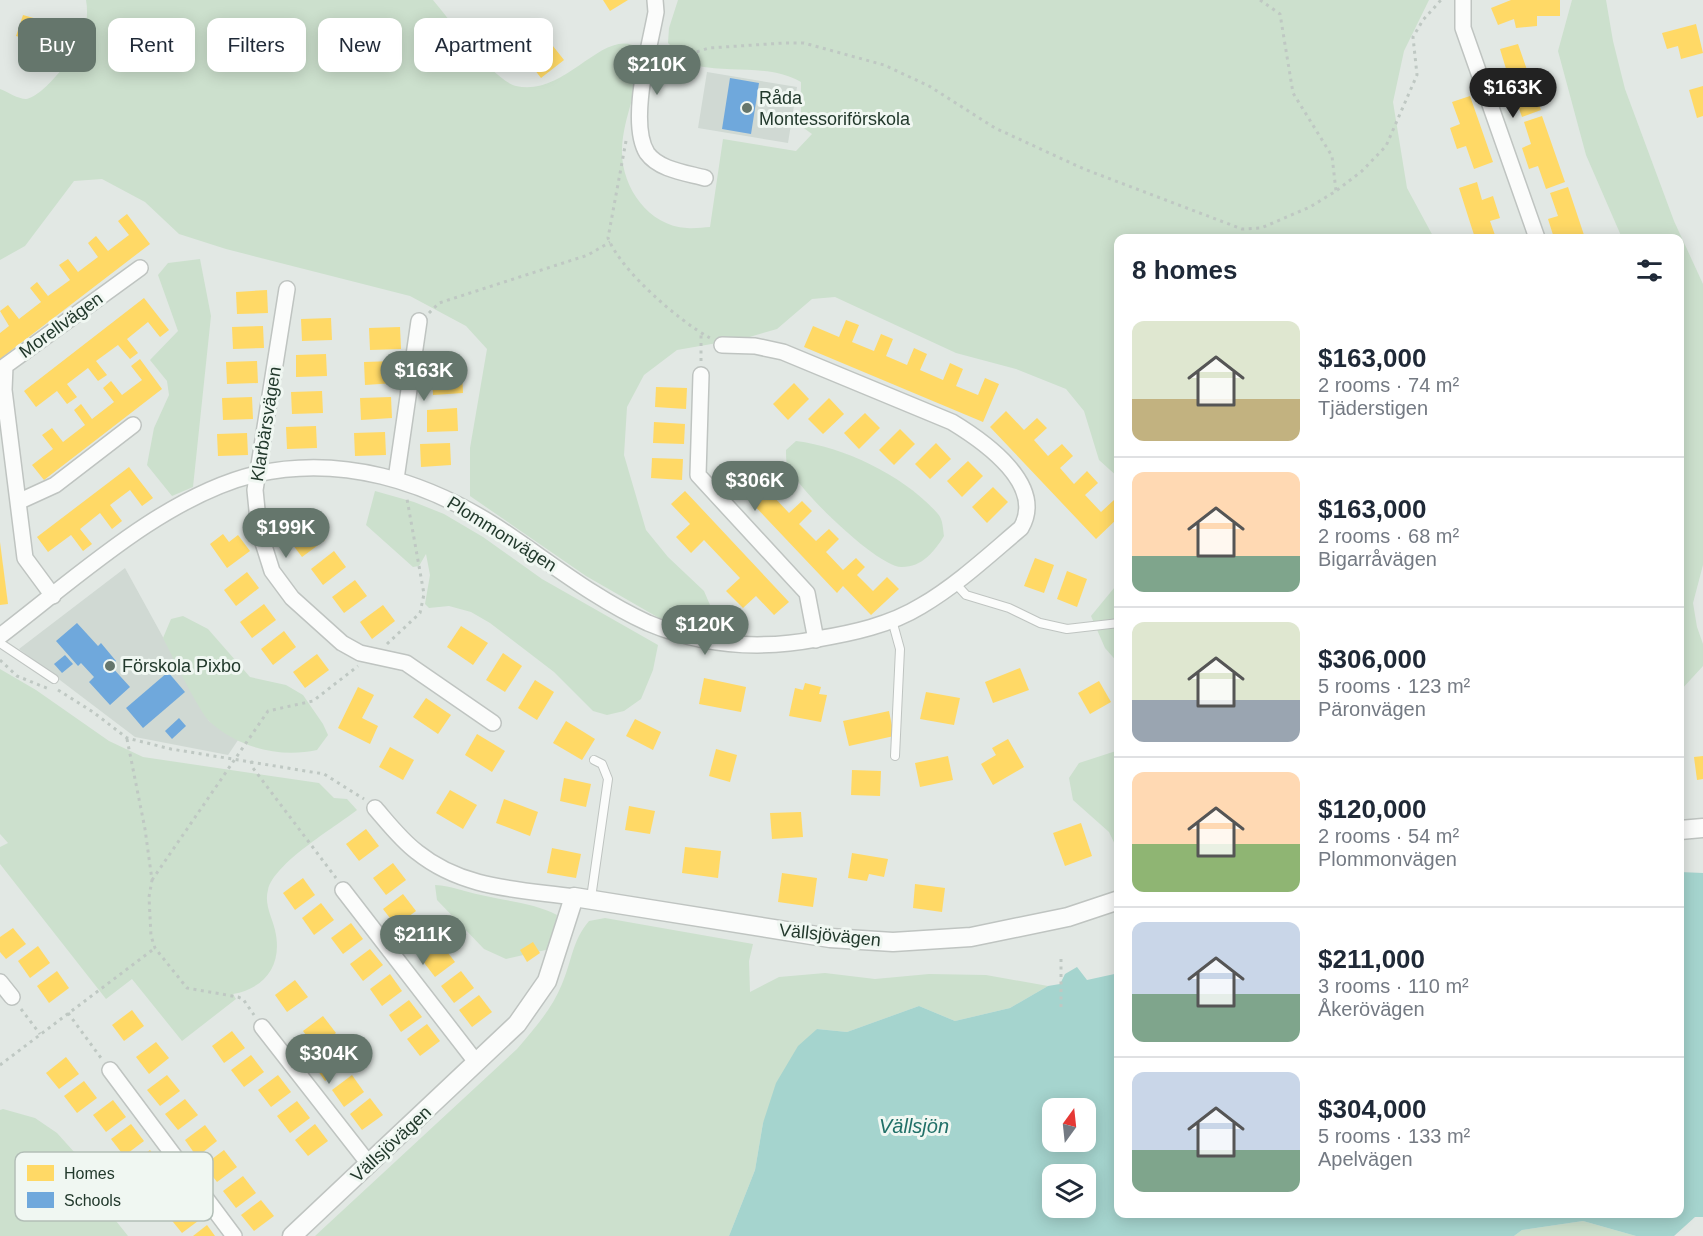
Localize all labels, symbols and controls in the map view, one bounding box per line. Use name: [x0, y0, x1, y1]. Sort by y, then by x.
chip: Buy: [18, 18, 96, 72]
chip: Rent: [108, 18, 195, 72]
chip: Filters: [207, 18, 306, 72]
chip: New: [318, 18, 402, 72]
chip: Apartment: [414, 18, 553, 72]
pin: $210K: [615, 45, 699, 96]
text: $210K: [628, 53, 686, 75]
pin: $163K: [1471, 68, 1555, 119]
text: $163K: [1484, 76, 1542, 98]
place label: Råda Montessoriförskola: [759, 88, 911, 129]
marker: Råda Montessoriförskola: [740, 101, 754, 115]
icon: filters: [1633, 254, 1666, 287]
text: 8 homes: [1132, 255, 1238, 285]
street label: Morellvägen: [15, 288, 107, 362]
text: $163,000: [1318, 343, 1426, 373]
icon: home: [1180, 345, 1252, 417]
pin: $163K: [382, 351, 466, 402]
text: $163K: [395, 359, 453, 381]
street label: Klarbärsvägen: [247, 365, 285, 483]
text: 2 rooms · 74 m²: [1318, 374, 1459, 396]
text: Tjäderstigen: [1318, 397, 1428, 419]
pin: $306K: [713, 461, 797, 512]
text: $306K: [726, 469, 784, 491]
street label: Plommonvägen: [444, 492, 560, 576]
text: $163,000: [1318, 494, 1426, 524]
icon: home: [1180, 496, 1252, 568]
pin: $199K: [244, 508, 328, 559]
text: $199K: [257, 516, 315, 538]
text: 2 rooms · 68 m²: [1318, 525, 1459, 547]
text: Bigarråvägen: [1318, 548, 1437, 570]
pin: $120K: [663, 605, 747, 656]
text: $120K: [676, 613, 734, 635]
text: $306,000: [1318, 644, 1426, 674]
icon: home: [1180, 646, 1252, 718]
place label: Förskola Pixbo: [122, 656, 241, 676]
marker: Förskola Pixbo: [103, 659, 117, 673]
text: 5 rooms · 123 m²: [1318, 675, 1470, 697]
text: Päronvägen: [1318, 698, 1426, 720]
text: $120,000: [1318, 794, 1426, 824]
icon: home: [1180, 796, 1252, 868]
text: 2 rooms · 54 m²: [1318, 825, 1459, 847]
text: Plommonvägen: [1318, 848, 1457, 870]
pin: $211K: [381, 915, 465, 966]
street label: Vällsjövägen: [778, 920, 882, 950]
text: $211K: [394, 923, 452, 945]
text: $211,000: [1318, 944, 1425, 974]
icon: home: [1180, 946, 1252, 1018]
text: 3 rooms · 110 m²: [1318, 975, 1469, 997]
text: Åkerövägen: [1318, 998, 1425, 1020]
pin: $304K: [287, 1034, 371, 1085]
text: $304K: [300, 1042, 358, 1064]
text: $304,000: [1318, 1094, 1426, 1124]
icon: home: [1180, 1096, 1252, 1168]
north arrow: [1042, 1098, 1096, 1152]
map controls: [1042, 1098, 1096, 1218]
street label: Vällsjövägen: [347, 1102, 435, 1186]
water label: Vällsjön: [879, 1115, 949, 1137]
text: 5 rooms · 133 m²: [1318, 1125, 1470, 1147]
text: Apelvägen: [1318, 1148, 1413, 1170]
legend: [15, 1152, 213, 1221]
button: layers: [1042, 1164, 1096, 1218]
text: Homes: [64, 1165, 115, 1182]
text: Schools: [64, 1192, 121, 1209]

